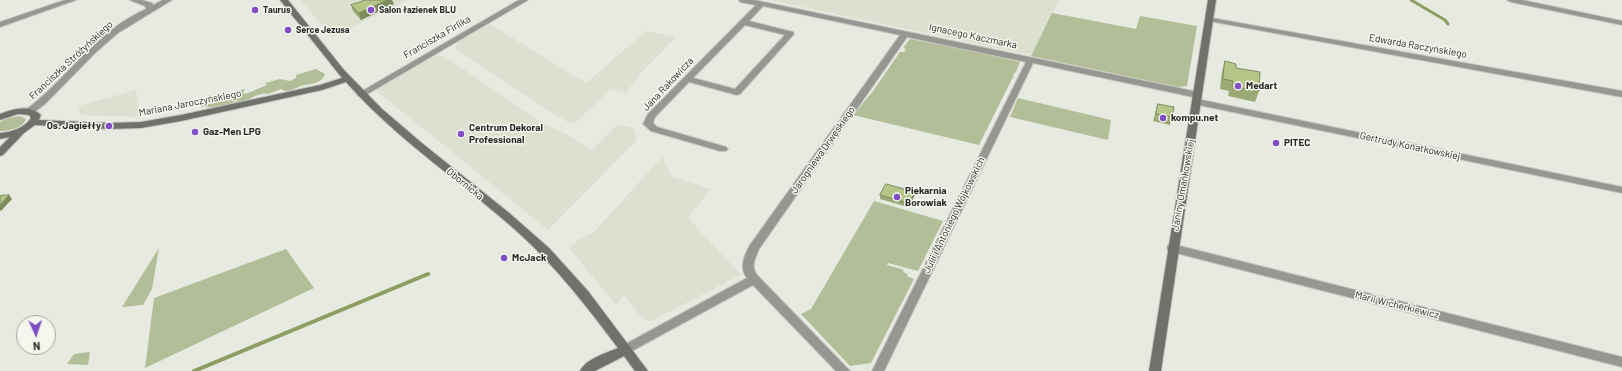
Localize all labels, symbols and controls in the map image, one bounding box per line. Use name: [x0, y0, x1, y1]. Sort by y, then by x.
marker: Taurus: [250, 5, 260, 15]
place label: Taurus: [263, 5, 290, 15]
marker: Salon łazienek BLU: [366, 5, 376, 15]
place label: Salon łazienek BLU: [379, 5, 456, 15]
street label: Franciszka Firlika: [401, 13, 473, 61]
street label: Franciszka Stróżyńskiego: [27, 18, 115, 102]
street label: Ignacego Kaczmarka: [928, 21, 1018, 51]
marker: Serce Jezusa: [283, 25, 293, 35]
place label: Serce Jezusa: [296, 25, 350, 35]
street label: Edwarda Raczyńskiego: [1368, 31, 1468, 61]
street label: Jana Rakowicza: [640, 55, 696, 113]
place label: Medart: [1246, 80, 1277, 92]
marker: Medart: [1233, 81, 1243, 91]
street label: Mariana Jaroczyńskiego: [138, 87, 242, 119]
street label: Jarogniewa Drwęskiego: [788, 104, 858, 196]
place label: kompu.net: [1171, 112, 1218, 124]
marker: kompu.net: [1158, 113, 1168, 123]
place label: Os. Jagiełły: [47, 120, 101, 132]
marker: Os. Jagiełły: [104, 121, 114, 131]
place label: Centrum Dekoral Professional: [469, 122, 543, 146]
place label: Gaz-Men LPG: [203, 126, 261, 138]
marker: Gaz-Men LPG: [190, 127, 200, 137]
marker: Centrum Dekoral Professional: [456, 129, 466, 139]
street label: Gertrudy Konatkowskiej: [1359, 129, 1461, 163]
place label: PITEC: [1284, 137, 1310, 149]
street label: Janiny Omańkowskiej: [1169, 138, 1197, 232]
marker: PITEC: [1271, 138, 1281, 148]
street label: Julii i Antoniego Wojkowskich: [921, 155, 987, 275]
street label: Obornicka: [444, 166, 486, 202]
place label: Piekarnia Borowiak: [905, 185, 947, 208]
marker: Piekarnia Borowiak: [892, 192, 902, 202]
place label: McJack: [512, 252, 546, 264]
marker: McJack: [499, 253, 509, 263]
street label: Marii Wicherkiewicz: [1354, 289, 1440, 321]
north arrow: [16, 315, 56, 355]
text: N: [33, 340, 41, 353]

